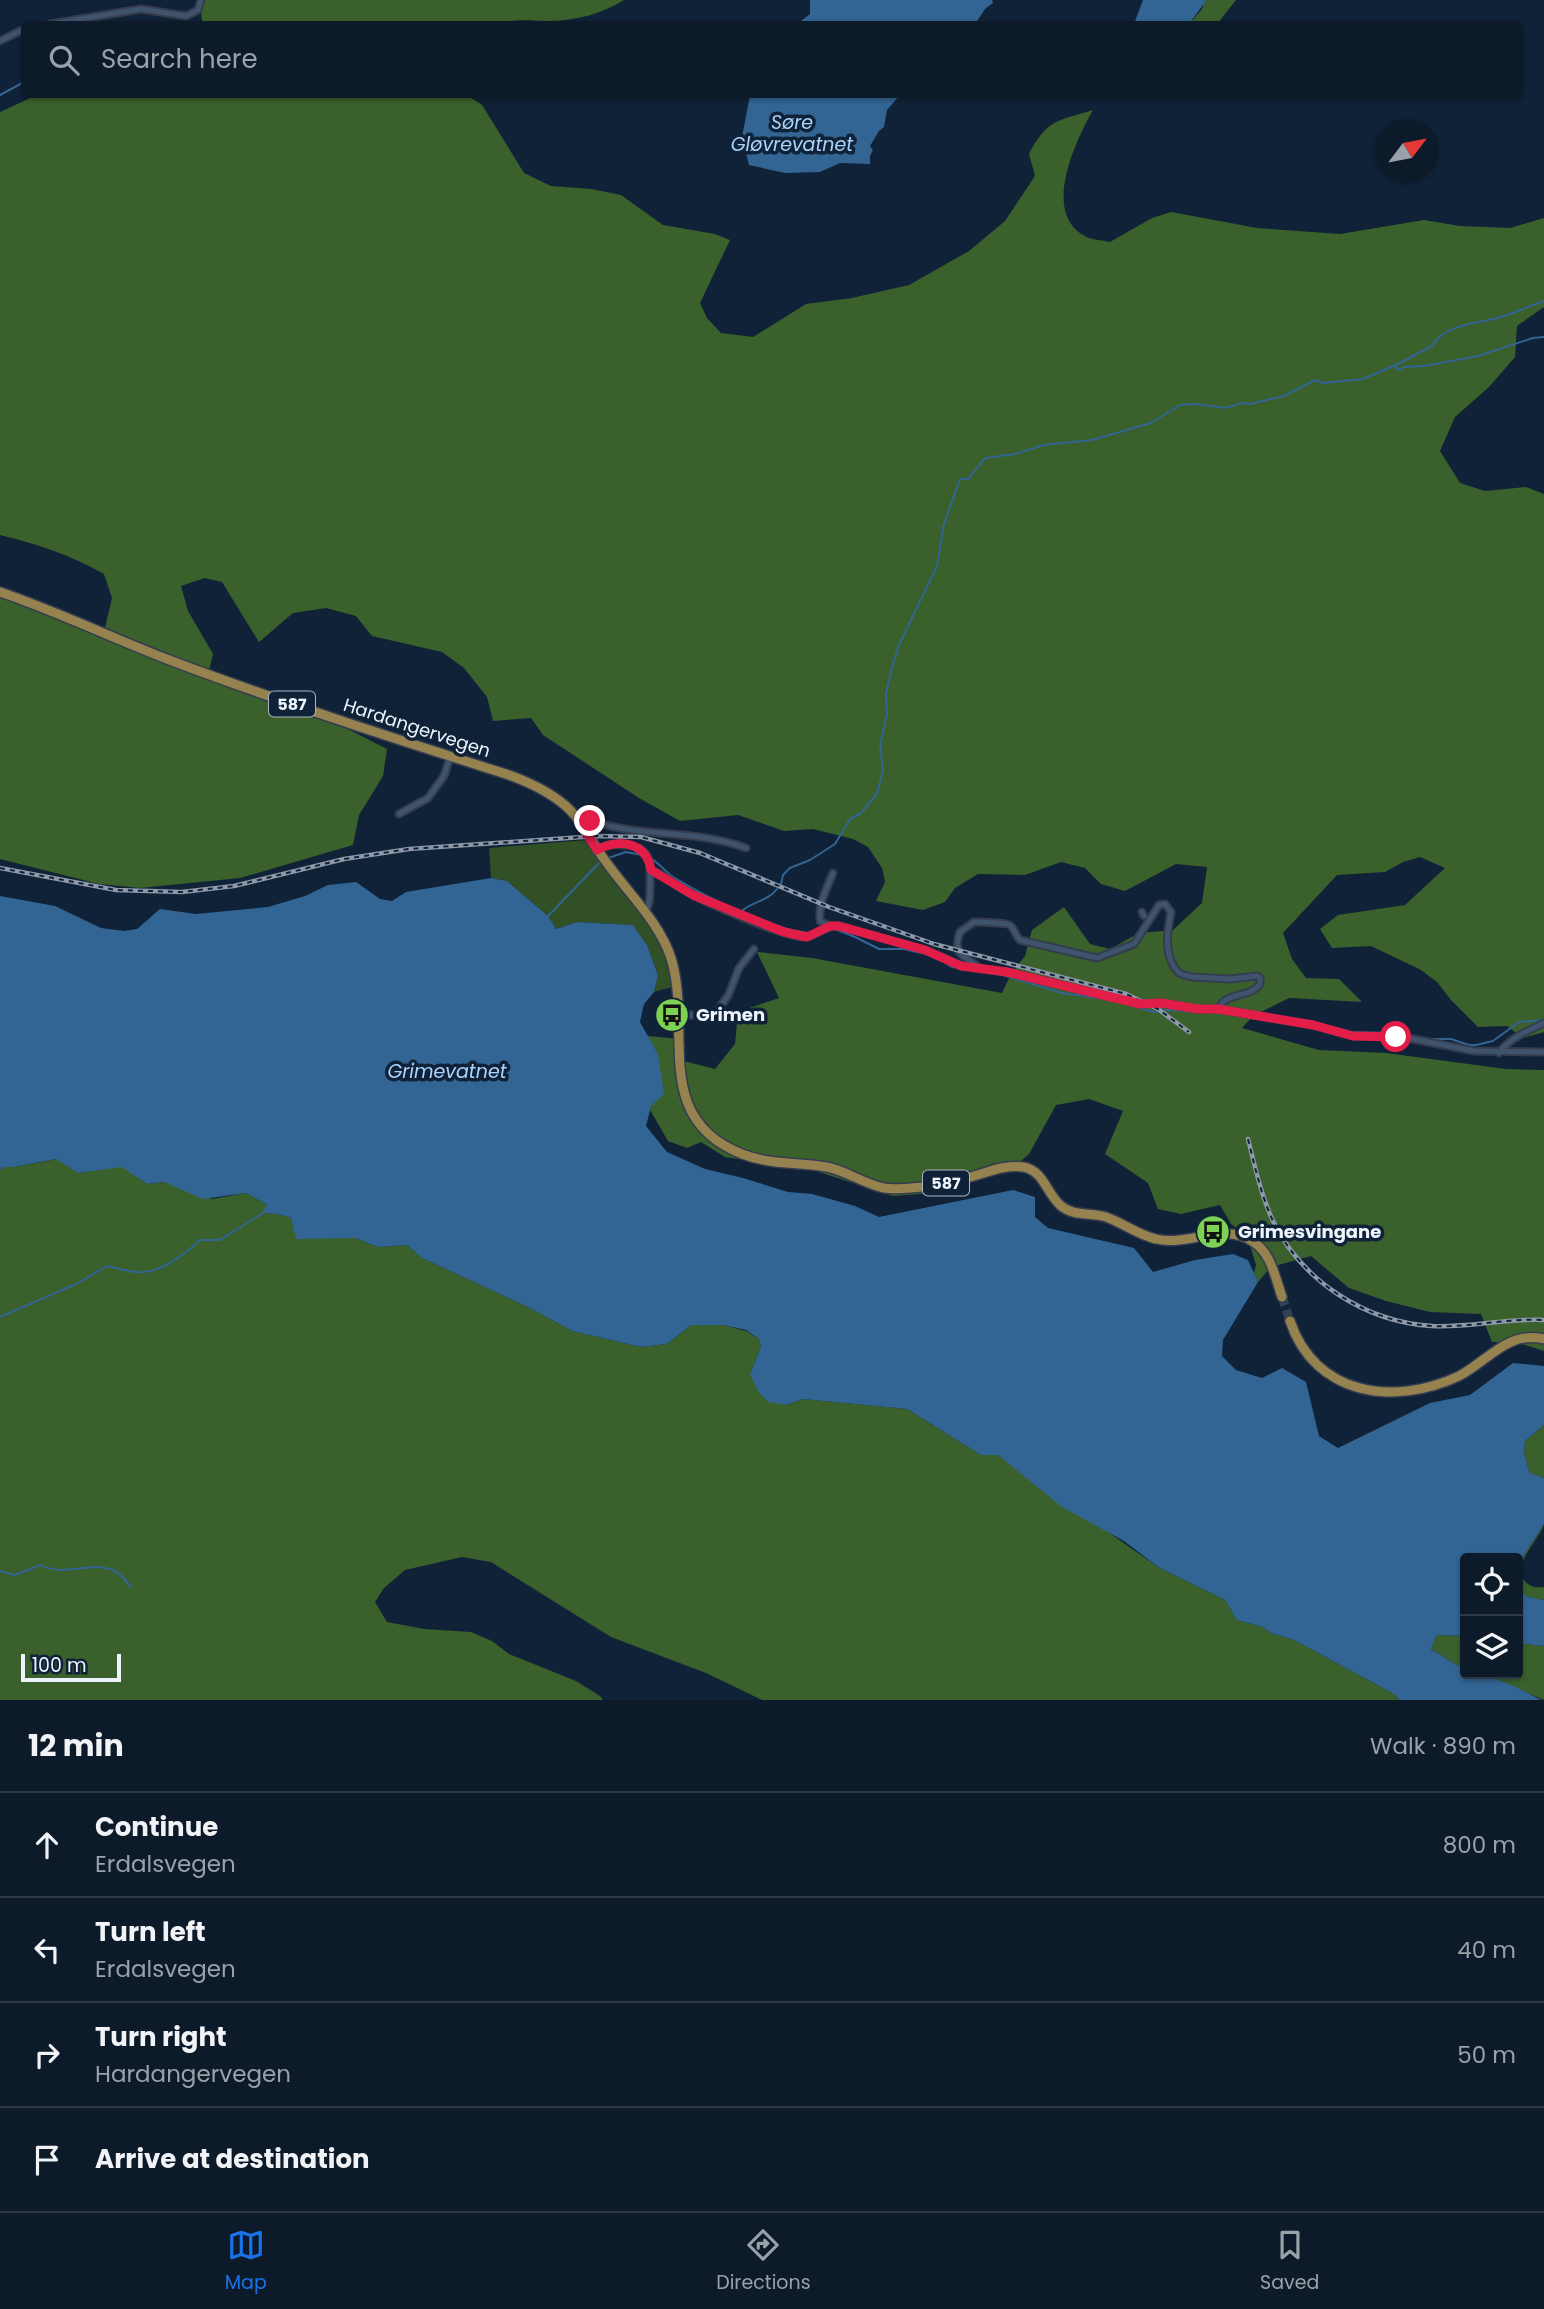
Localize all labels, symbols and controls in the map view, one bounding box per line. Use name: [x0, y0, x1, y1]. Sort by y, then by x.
search box: [21, 21, 1523, 98]
icon: search: [45, 41, 83, 79]
text: Search here: [101, 41, 258, 77]
water label: Søre Gløvrevatnet: [731, 109, 854, 158]
north arrow: [1376, 119, 1439, 182]
road number: 587: [269, 692, 315, 716]
street label: Hardangervegen: [340, 692, 494, 763]
route end: [574, 805, 605, 836]
bus stop icon: Grimen: [653, 996, 691, 1034]
place label: Grimen: [696, 1002, 765, 1027]
route start: [1380, 1021, 1411, 1052]
water label: Grimevatnet: [387, 1058, 508, 1085]
road number: 587: [923, 1170, 969, 1196]
bus stop icon: Grimesvingane: [1194, 1213, 1232, 1251]
place label: Grimesvingane: [1238, 1219, 1381, 1244]
map controls: [1460, 1553, 1523, 1679]
button: locate: [1460, 1553, 1523, 1616]
button: layers: [1460, 1616, 1523, 1679]
scale bar: [21, 1651, 121, 1683]
text: 100 m: [32, 1652, 87, 1679]
text: 12 min: [28, 1724, 124, 1767]
text: Walk · 890 m: [1370, 1730, 1516, 1762]
text: Continue: [95, 1809, 218, 1845]
icon: ahead: [28, 1826, 66, 1864]
text: 800 m: [1443, 1829, 1516, 1861]
text: Erdalsvegen: [95, 1848, 236, 1880]
text: Turn left: [95, 1914, 206, 1950]
icon: left: [28, 1931, 66, 1969]
text: 40 m: [1457, 1934, 1516, 1966]
text: Erdalsvegen: [95, 1953, 236, 1985]
text: Turn right: [95, 2019, 227, 2055]
icon: right: [28, 2036, 66, 2074]
text: 50 m: [1457, 2039, 1516, 2071]
text: Hardangervegen: [95, 2058, 291, 2090]
icon: arrive: [28, 2141, 66, 2179]
text: Arrive at destination: [95, 2141, 370, 2177]
tab: Map: [225, 2226, 267, 2297]
tab: Directions: [716, 2226, 811, 2297]
tab: Saved: [1260, 2226, 1319, 2297]

